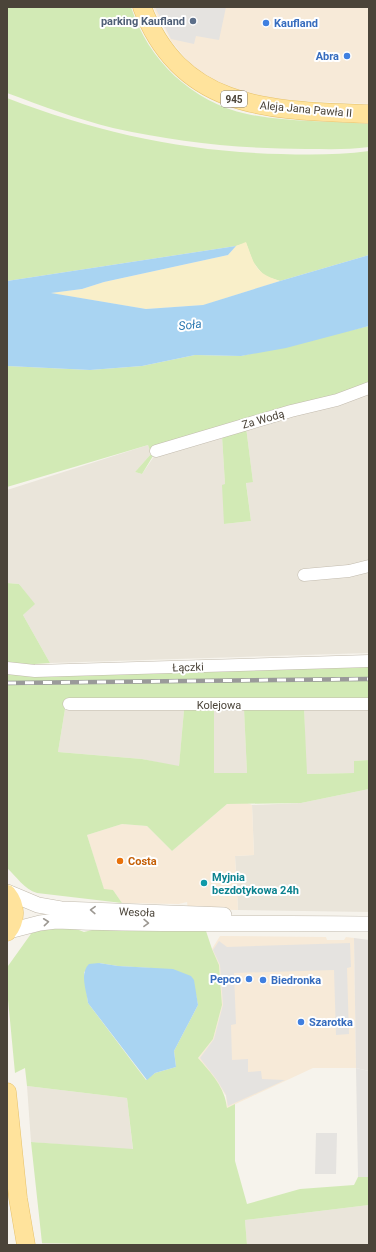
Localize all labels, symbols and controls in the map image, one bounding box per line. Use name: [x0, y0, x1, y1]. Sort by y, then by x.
place label: parking Kaufland: [101, 15, 185, 28]
marker: parking Kaufland: [188, 16, 198, 26]
place label: Kaufland: [274, 17, 318, 30]
marker: Kaufland: [261, 18, 271, 28]
place label: Abra: [316, 50, 339, 63]
marker: Abra: [342, 51, 352, 61]
road number: 945: [221, 91, 247, 107]
street label: Aleja Jana Pawła II: [259, 99, 353, 120]
water label: Soła: [178, 317, 202, 333]
street label: Za Wodą: [241, 407, 286, 432]
street label: Łączki: [172, 660, 204, 675]
street label: Kolejowa: [197, 699, 241, 712]
place label: Costa: [128, 855, 157, 868]
marker: Costa: [115, 856, 125, 866]
place label: Myjnia bezdotykowa 24h: [212, 871, 299, 897]
marker: Myjnia bezdotykowa 24h: [199, 878, 209, 888]
street label: Wesoła: [119, 905, 155, 920]
one-way arrow: [90, 906, 96, 915]
one-way arrow: [43, 918, 50, 927]
one-way arrow: [143, 919, 149, 928]
place label: Pepco: [210, 973, 241, 986]
marker: Pepco: [244, 974, 254, 984]
place label: Biedronka: [271, 974, 321, 987]
marker: Biedronka: [258, 975, 268, 985]
place label: Szarotka: [309, 1016, 353, 1029]
marker: Szarotka: [296, 1017, 306, 1027]

